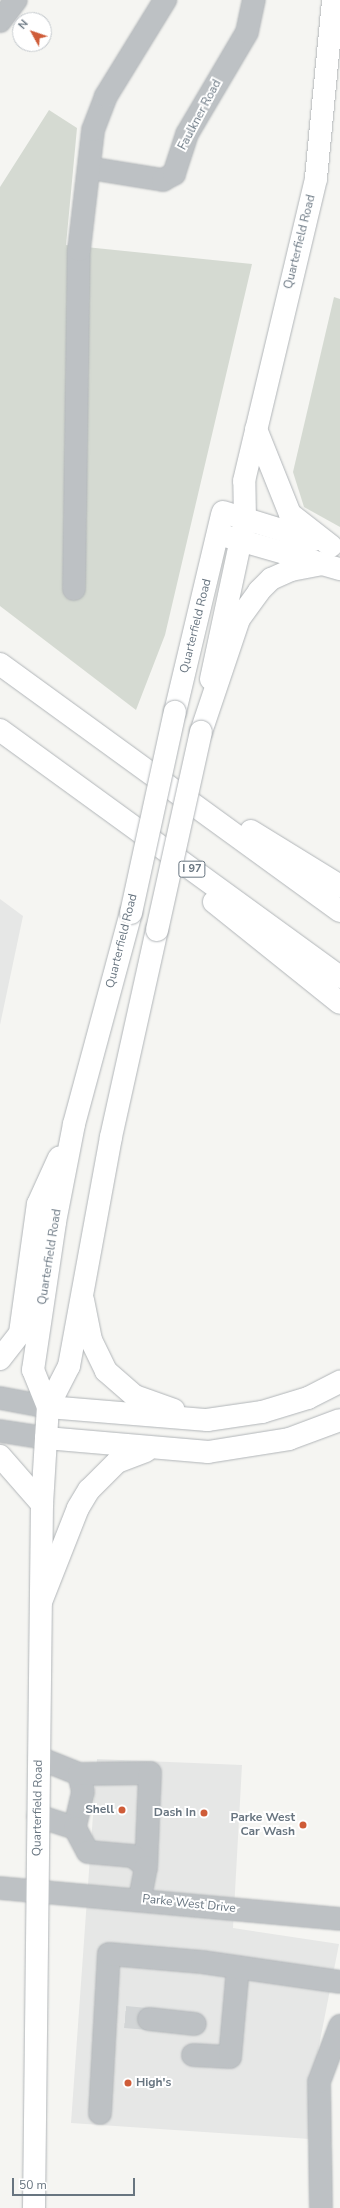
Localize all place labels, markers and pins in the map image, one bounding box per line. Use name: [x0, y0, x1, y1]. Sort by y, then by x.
place label: Shell: [85, 1803, 114, 1817]
marker: Shell: [117, 1805, 127, 1815]
place label: Dash In: [154, 1806, 196, 1820]
marker: Dash In: [199, 1808, 209, 1818]
place label: Parke West Car Wash: [231, 1811, 295, 1839]
marker: Parke West Car Wash: [298, 1820, 308, 1830]
place label: High's: [136, 2076, 171, 2090]
marker: High's: [123, 2078, 133, 2088]

